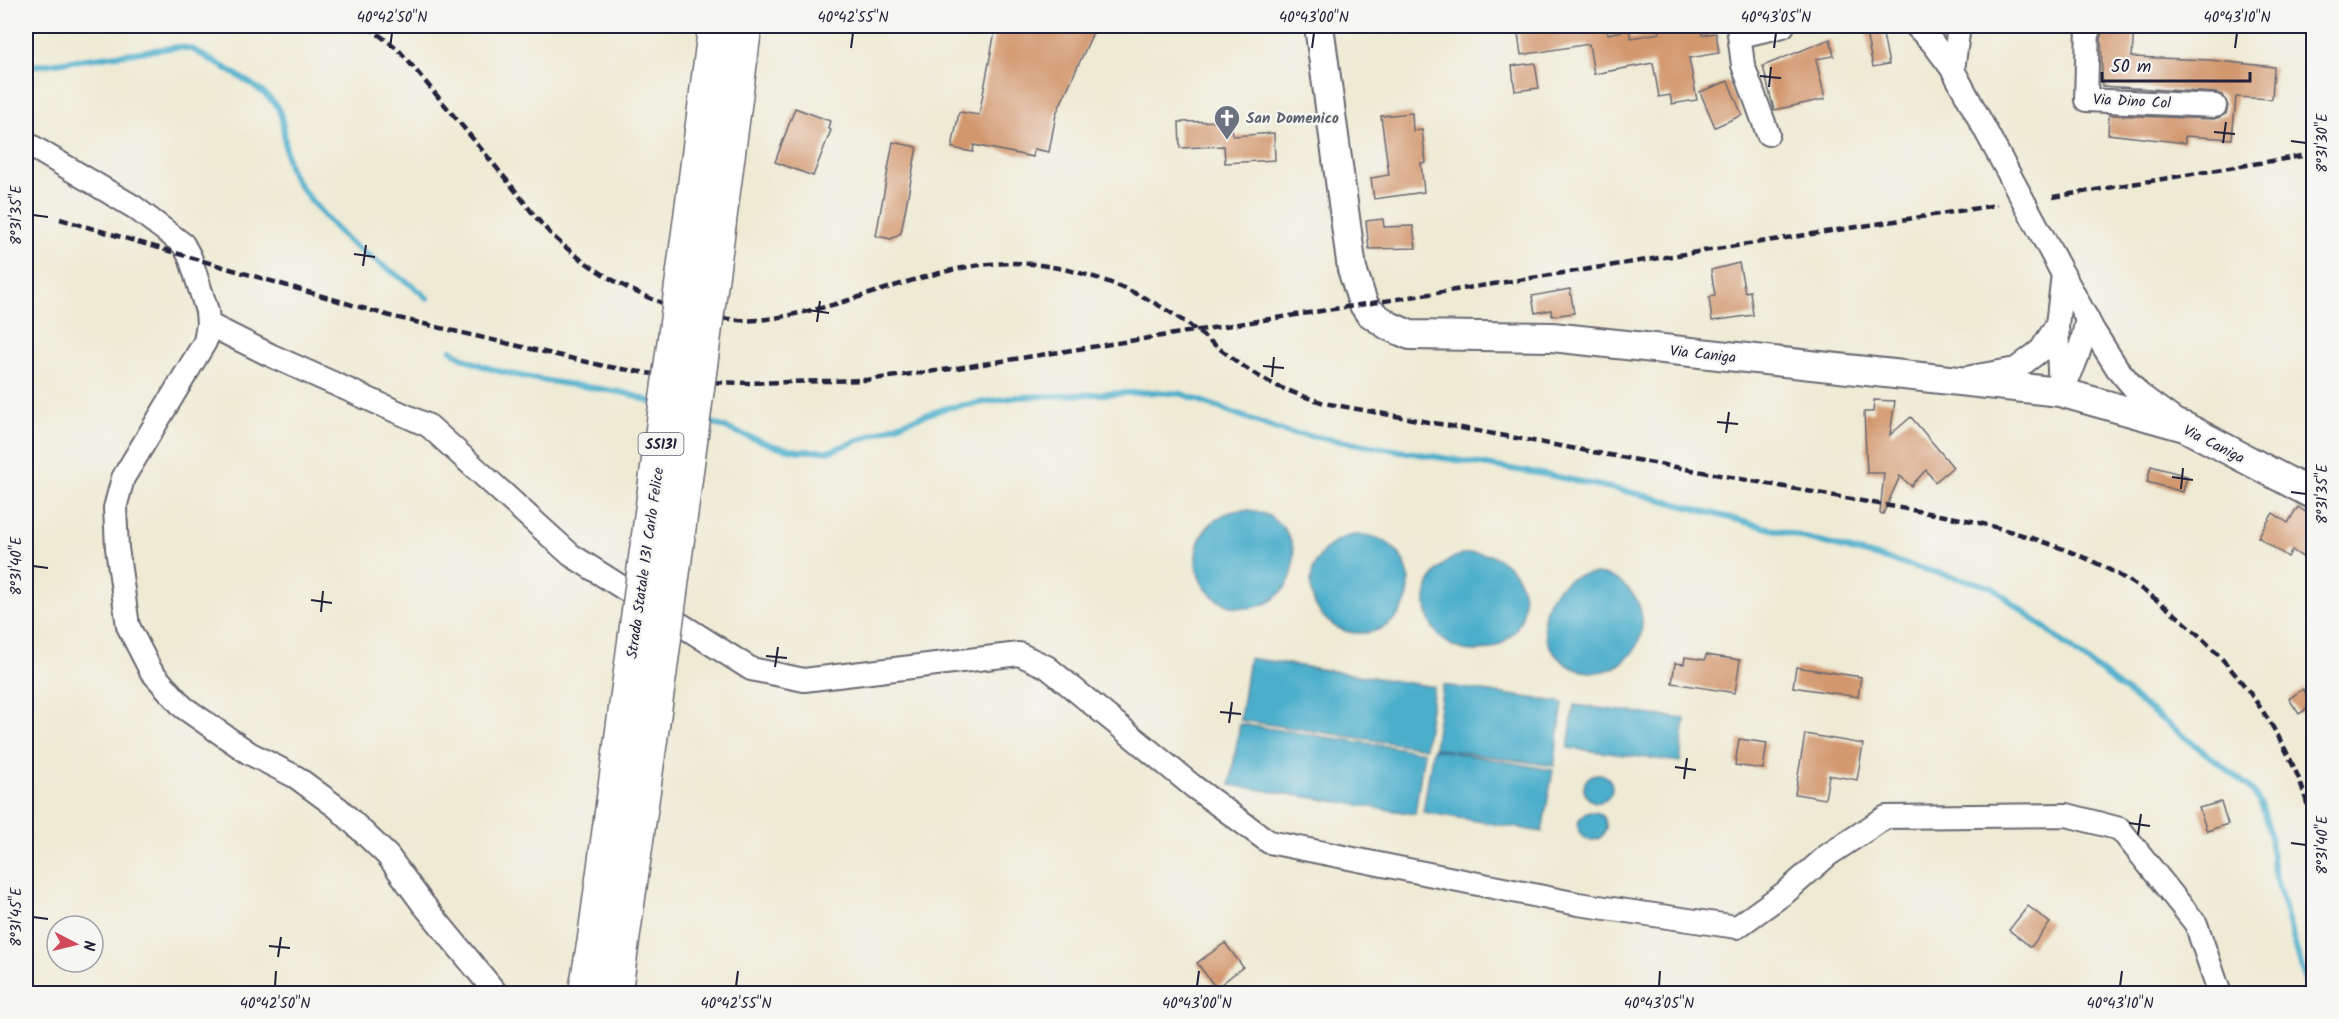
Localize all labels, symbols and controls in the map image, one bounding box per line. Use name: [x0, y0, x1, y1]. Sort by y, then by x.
text: 40°42'50"N: [357, 6, 427, 30]
text: 40°42'55"N: [817, 6, 889, 30]
text: 40°43'00"N: [1279, 6, 1349, 30]
text: 40°43'05"N: [1741, 6, 1811, 30]
text: 40°43'10"N: [2203, 6, 2271, 30]
scale bar: [2102, 45, 2250, 83]
text: 50 m: [2111, 53, 2151, 82]
street label: Via Dino Col: [2092, 88, 2172, 116]
church icon: San Domenico: [1212, 103, 1242, 141]
place label: San Domenico: [1246, 107, 1339, 131]
text: 8°31'30"E: [2311, 112, 2335, 173]
text: 8°31'35"E: [5, 184, 29, 245]
street label: Via Caniga: [1669, 340, 1737, 370]
street label: Via Caniga: [2179, 419, 2249, 471]
road number: SS131: [638, 433, 684, 455]
text: 8°31'35"E: [2311, 463, 2335, 524]
street label: Strada Statale 131 Carlo Felice: [621, 466, 671, 660]
text: 8°31'40"E: [5, 535, 29, 596]
text: 8°31'40"E: [2311, 814, 2335, 875]
text: 8°31'45"E: [5, 886, 29, 947]
north arrow: [45, 914, 105, 974]
text: N: [75, 939, 101, 952]
text: 40°42'50"N: [240, 992, 310, 1016]
text: 40°42'55"N: [700, 992, 772, 1016]
text: 40°43'00"N: [1162, 992, 1232, 1016]
text: 40°43'05"N: [1624, 992, 1694, 1016]
text: 40°43'10"N: [2086, 992, 2154, 1016]

